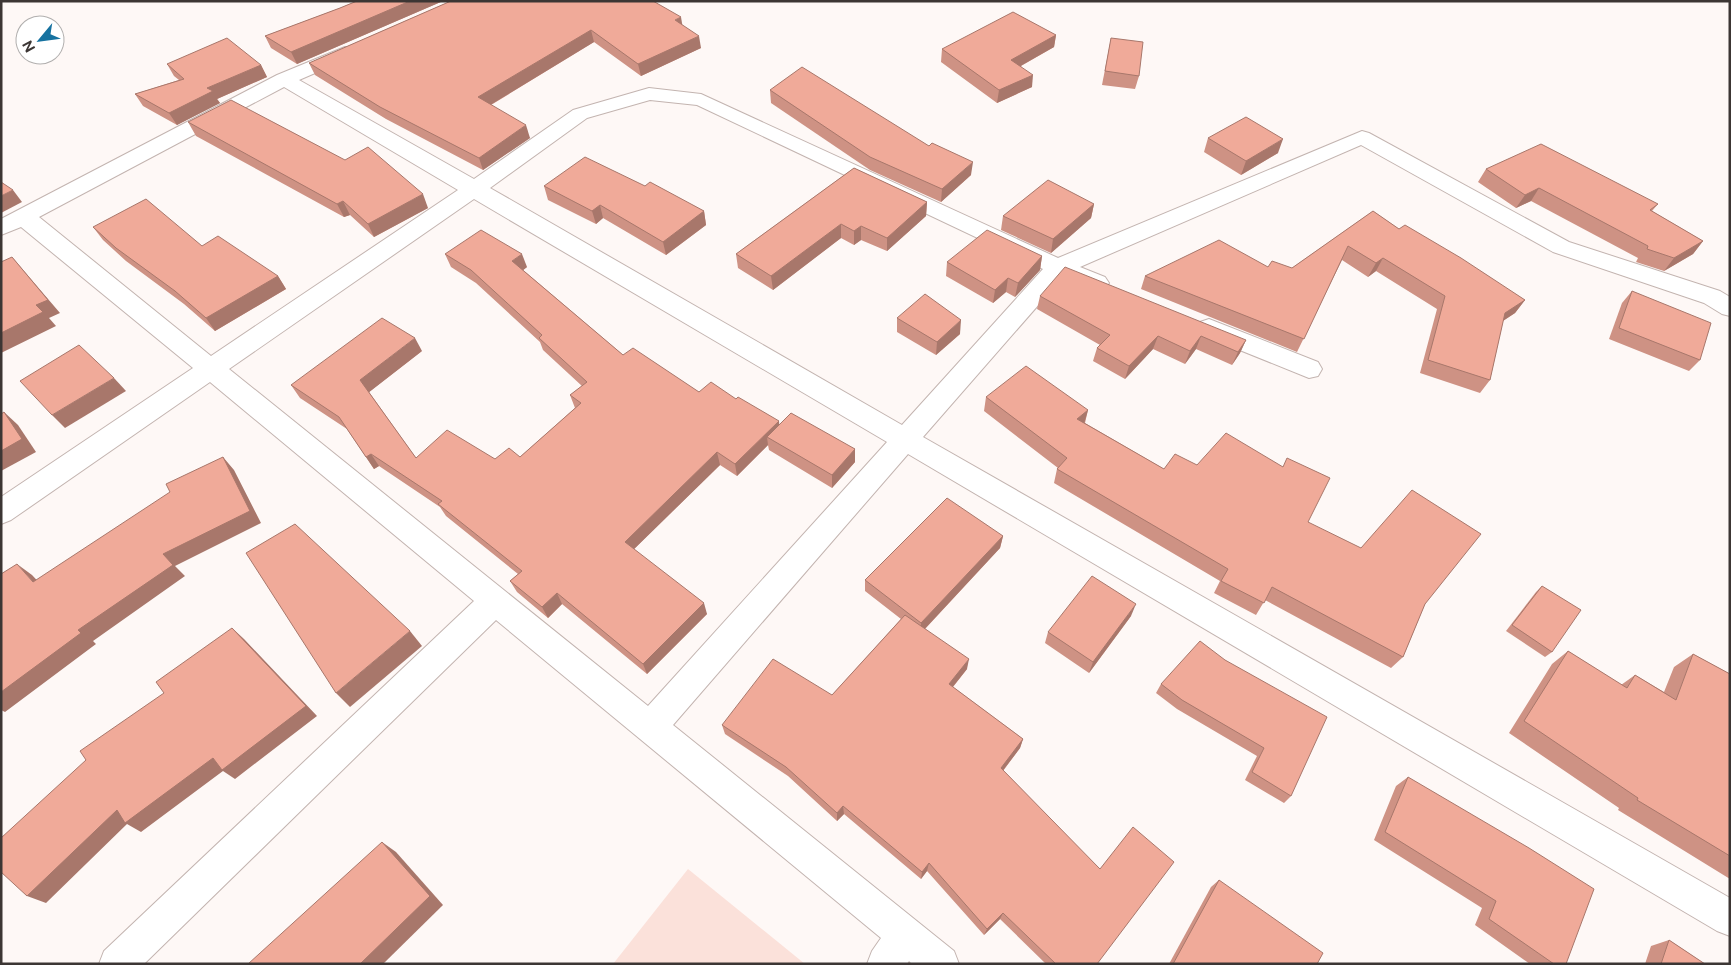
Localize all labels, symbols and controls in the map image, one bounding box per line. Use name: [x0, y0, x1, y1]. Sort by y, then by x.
north arrow: [15, 15, 65, 65]
text: N: [19, 38, 38, 55]

